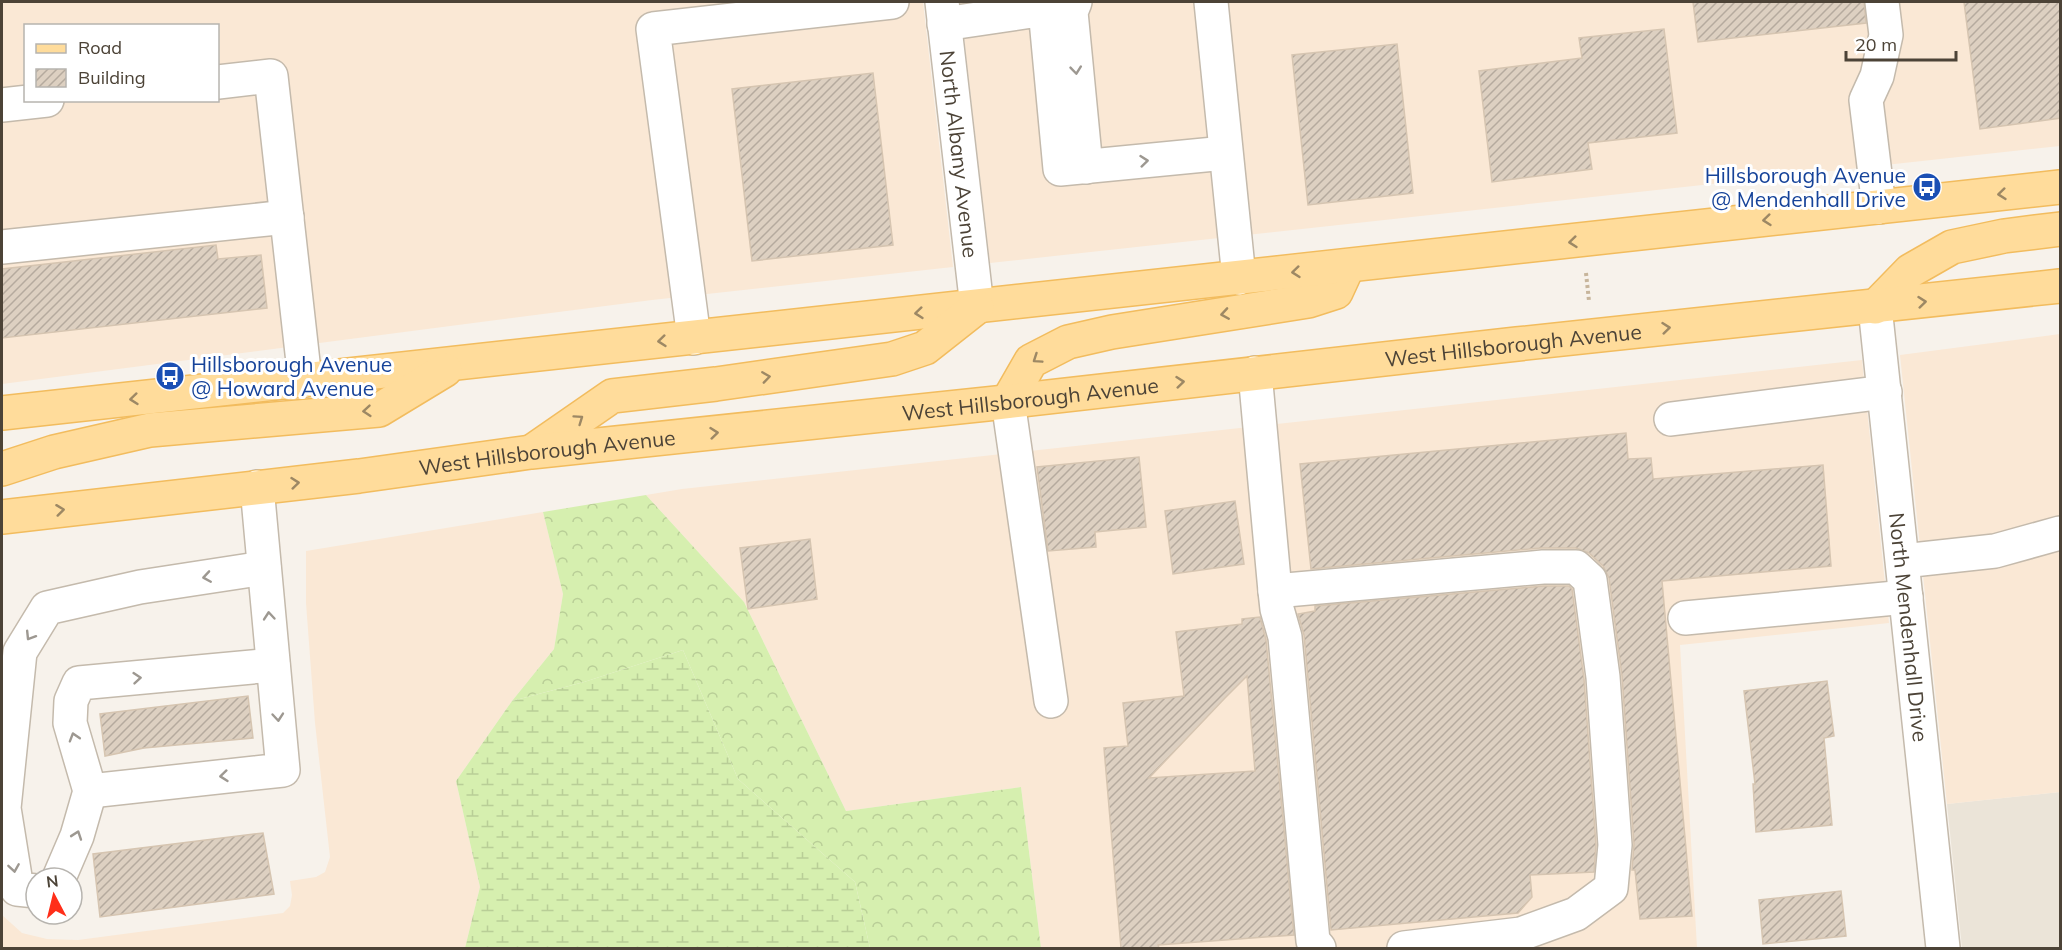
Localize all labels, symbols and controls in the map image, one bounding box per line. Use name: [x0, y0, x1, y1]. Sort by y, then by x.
legend: [24, 24, 219, 102]
scale bar: [1846, 24, 1956, 62]
text: 20 m: [1855, 33, 1897, 56]
text: Road: [78, 36, 122, 59]
street label: North Albany Avenue: [935, 49, 984, 259]
text: Building: [78, 66, 146, 89]
one-way arrow: [1069, 66, 1082, 75]
one-way arrow: [1140, 155, 1149, 168]
place label: Hillsborough Avenue @ Mendenhall Drive: [1705, 162, 1906, 212]
bus stop icon: Hillsborough Avenue @ Mendenhall Drive: [1911, 171, 1943, 203]
one-way arrow: [1998, 187, 2007, 199]
one-way arrow: [1762, 213, 1771, 226]
one-way arrow: [1568, 235, 1578, 248]
one-way arrow: [1291, 265, 1300, 278]
one-way arrow: [1918, 296, 1927, 308]
one-way arrow: [914, 307, 923, 319]
one-way arrow: [1220, 307, 1229, 319]
street label: West Hillsborough Avenue: [1383, 318, 1643, 372]
one-way arrow: [1661, 322, 1670, 335]
one-way arrow: [658, 334, 667, 347]
place label: Hillsborough Avenue @ Howard Avenue: [191, 351, 392, 401]
one-way arrow: [1032, 352, 1043, 363]
bus stop icon: Hillsborough Avenue @ Howard Avenue: [154, 360, 186, 392]
one-way arrow: [761, 372, 770, 384]
street label: West Hillsborough Avenue: [901, 372, 1160, 426]
one-way arrow: [1175, 376, 1184, 389]
one-way arrow: [130, 392, 139, 405]
one-way arrow: [362, 404, 371, 417]
one-way arrow: [572, 415, 583, 426]
street label: West Hillsborough Avenue: [417, 424, 677, 481]
one-way arrow: [710, 427, 719, 440]
one-way arrow: [290, 477, 300, 490]
one-way arrow: [55, 504, 64, 517]
street label: North Mendenhall Drive: [1884, 511, 1934, 743]
one-way arrow: [202, 570, 211, 582]
one-way arrow: [263, 612, 276, 621]
one-way arrow: [26, 629, 37, 640]
one-way arrow: [133, 672, 142, 685]
one-way arrow: [271, 713, 284, 722]
one-way arrow: [69, 732, 81, 743]
one-way arrow: [220, 769, 229, 782]
one-way arrow: [69, 830, 82, 841]
one-way arrow: [7, 864, 19, 873]
north arrow: [24, 866, 84, 926]
text: N: [45, 870, 59, 892]

